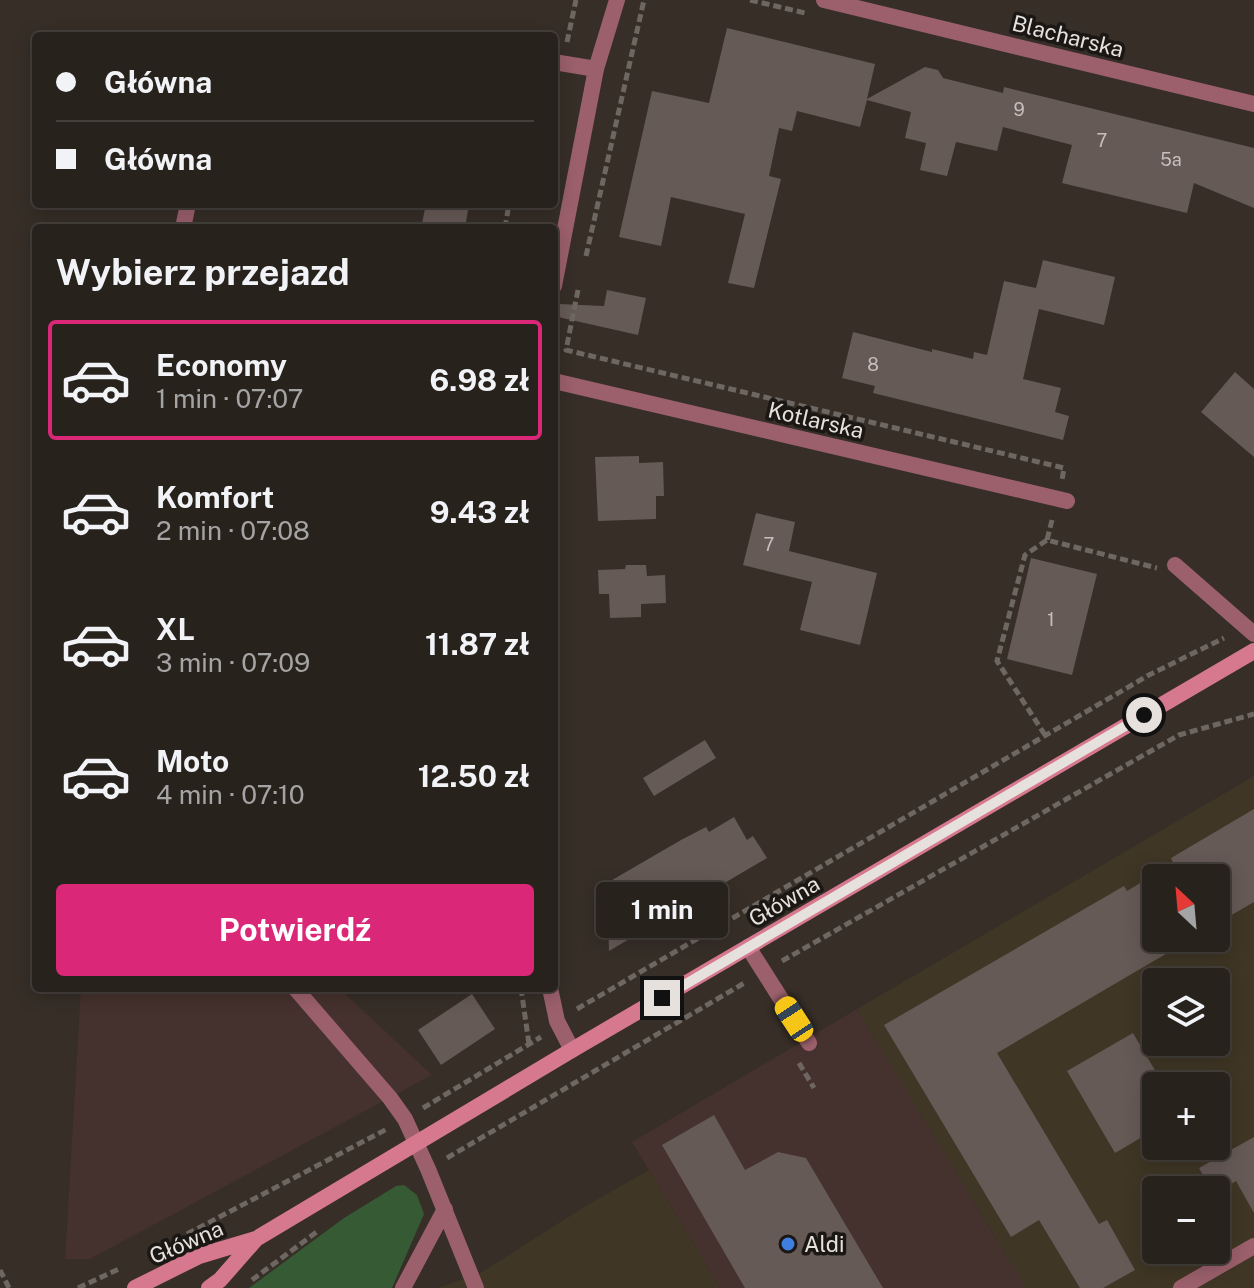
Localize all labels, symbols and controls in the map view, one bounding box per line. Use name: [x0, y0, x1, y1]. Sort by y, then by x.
street label: Blacharska: [1010, 10, 1126, 62]
text: Główna: [104, 64, 212, 100]
house number: 9: [1013, 99, 1025, 120]
house number: 7: [1097, 130, 1107, 151]
text: Główna: [104, 141, 212, 177]
house number: 5a: [1160, 149, 1182, 170]
text: Wybierz przejazd: [56, 251, 350, 293]
icon: car: [60, 344, 132, 416]
text: Economy: [156, 347, 287, 383]
house number: 8: [867, 354, 879, 375]
text: 6.98 zł: [430, 362, 530, 398]
text: 1 min · 07:07: [156, 383, 303, 414]
street label: Kotlarska: [766, 396, 866, 444]
icon: car: [60, 476, 132, 548]
text: Komfort: [156, 479, 274, 515]
text: 9.43 zł: [430, 494, 530, 530]
text: 2 min · 07:08: [156, 515, 310, 546]
house number: 7: [764, 534, 774, 555]
icon: car: [60, 608, 132, 680]
house number: 1: [1047, 609, 1055, 630]
text: XL: [156, 611, 195, 647]
text: 11.87 zł: [425, 626, 530, 662]
text: 3 min · 07:09: [156, 647, 310, 678]
route start: [1126, 697, 1162, 733]
icon: car: [60, 740, 132, 812]
text: Moto: [156, 743, 229, 779]
text: 12.50 zł: [418, 758, 530, 794]
text: 4 min · 07:10: [156, 779, 305, 810]
north arrow: [1142, 864, 1230, 952]
map controls: [1142, 864, 1230, 1264]
street label: Główna: [744, 870, 824, 932]
callout: 1 min: [596, 882, 728, 938]
button: Potwierdź: [56, 884, 534, 976]
text: 1 min: [631, 894, 693, 925]
button: layers: [1142, 968, 1230, 1056]
route end: [644, 980, 680, 1016]
car: [771, 992, 817, 1046]
button: +: [1142, 1072, 1230, 1160]
button: −: [1142, 1176, 1230, 1264]
street label: Główna: [145, 1215, 227, 1269]
place label: Aldi: [804, 1231, 844, 1257]
marker: Aldi: [779, 1235, 797, 1253]

